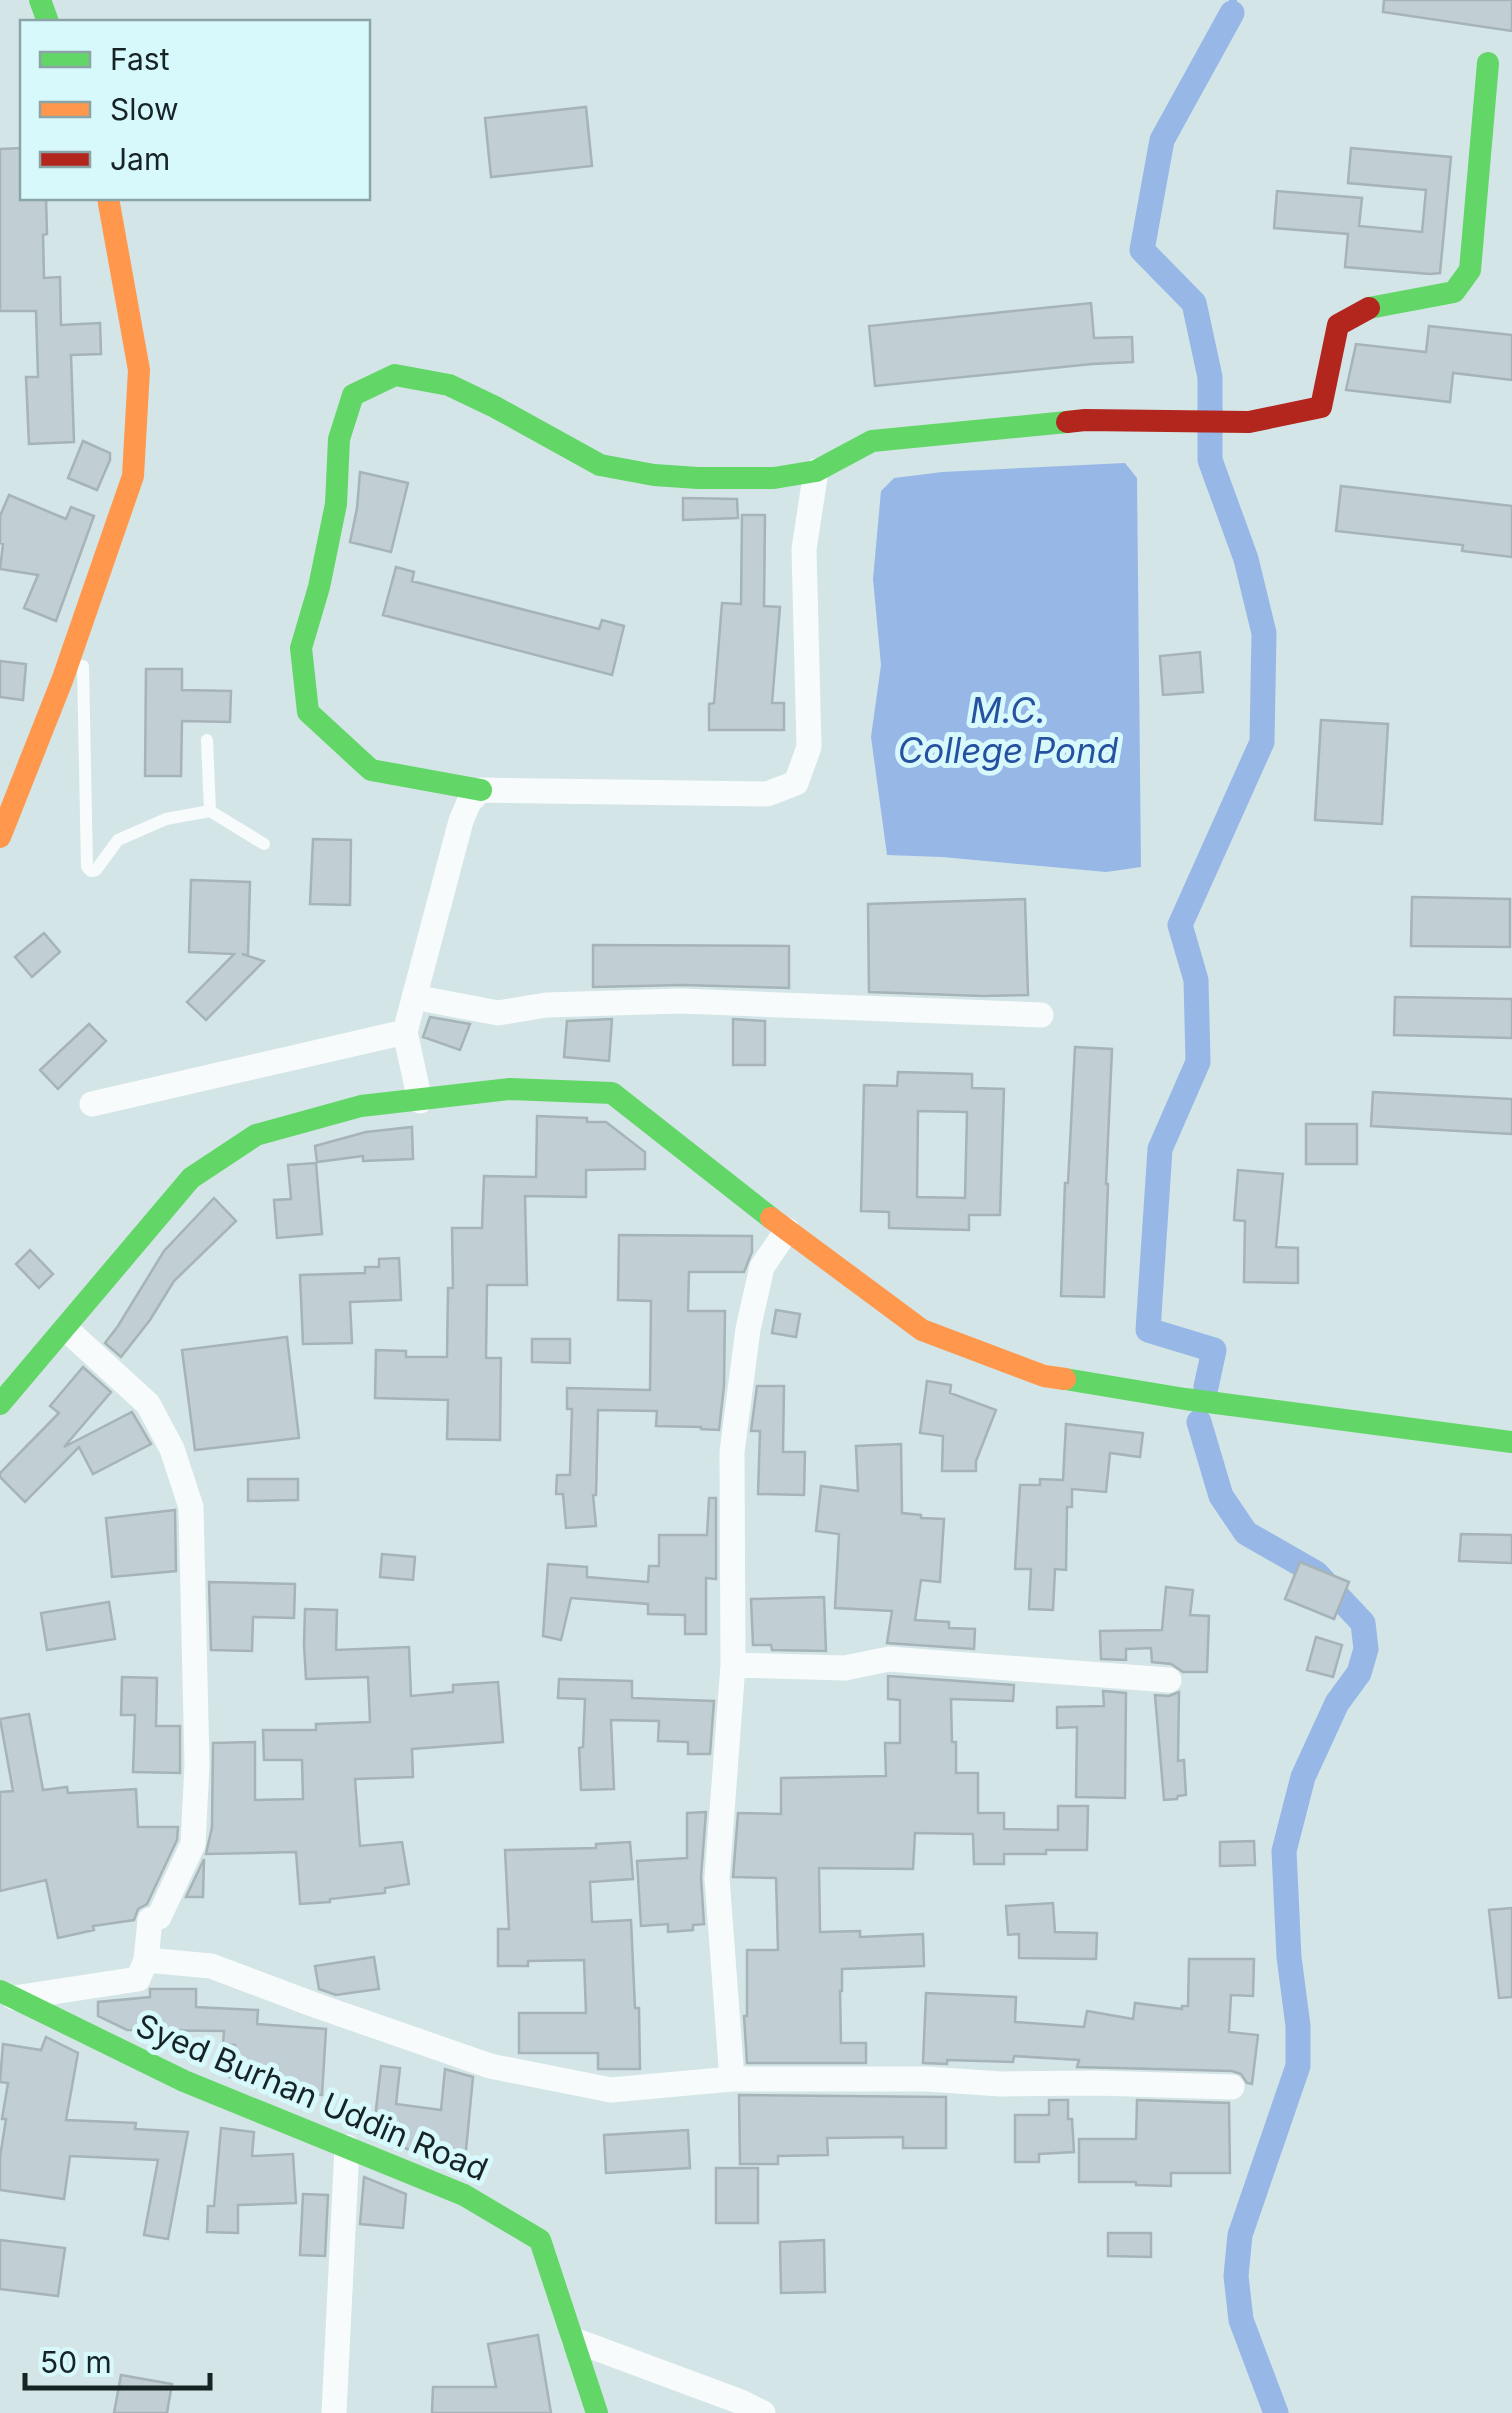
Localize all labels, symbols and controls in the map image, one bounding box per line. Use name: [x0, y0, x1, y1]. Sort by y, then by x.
legend: [20, 20, 370, 200]
text: Fast: [110, 41, 170, 77]
text: Slow: [110, 91, 179, 127]
text: Jam: [110, 141, 170, 177]
water label: M.C. College Pond: [898, 689, 1119, 771]
street label: Syed Burhan Uddin Road: [130, 2005, 494, 2189]
scale bar: [25, 2328, 210, 2390]
text: 50 m: [40, 2344, 112, 2380]

